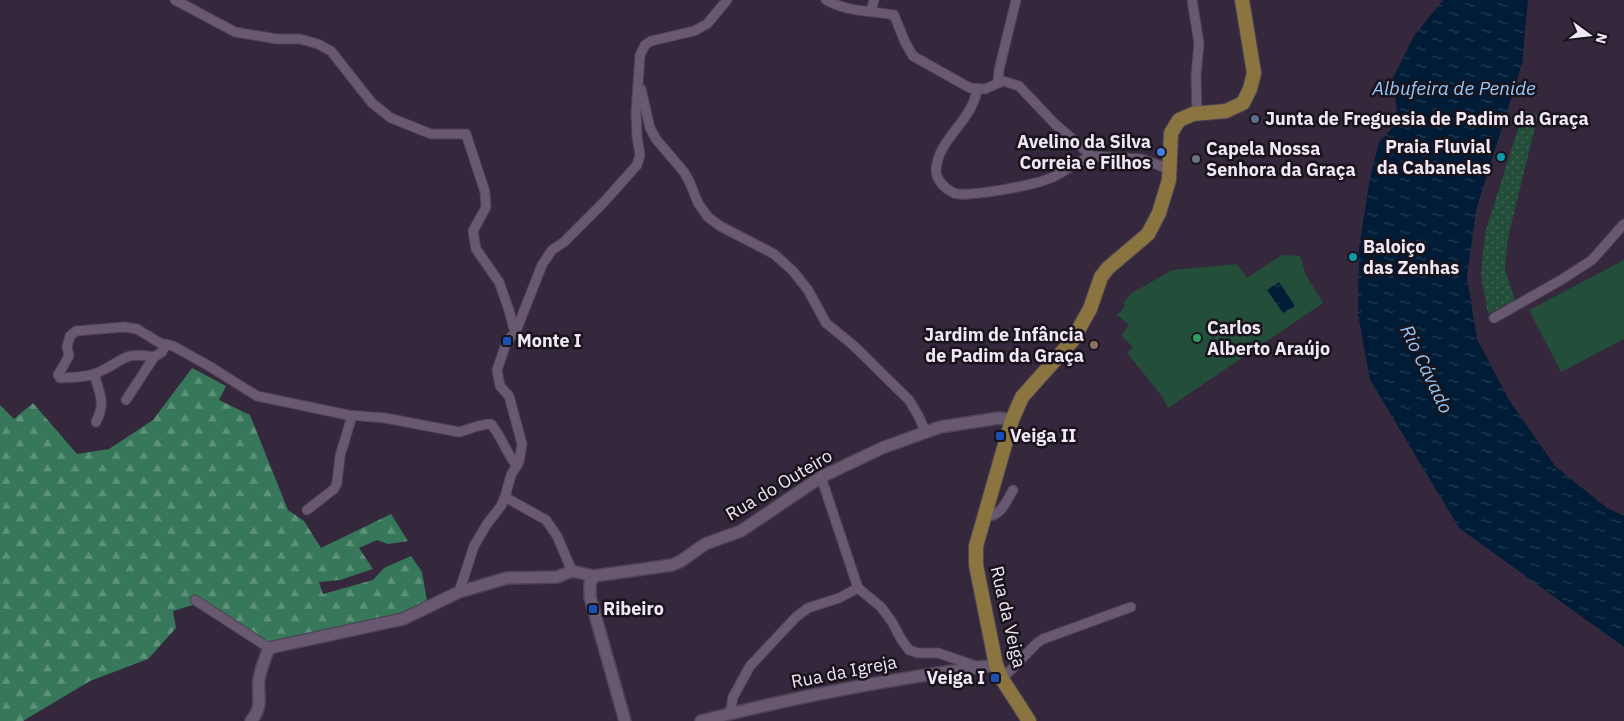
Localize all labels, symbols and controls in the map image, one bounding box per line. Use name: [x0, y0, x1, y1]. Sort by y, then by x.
north arrow: [1564, 10, 1614, 60]
text: N: [1592, 31, 1612, 46]
water label: Albufeira de Penide: [1371, 76, 1536, 100]
place label: Junta de Freguesia de Padim da Graça: [1265, 107, 1589, 130]
marker: Junta de Freguesia de Padim da Graça: [1249, 113, 1261, 125]
place label: Avelino da Silva Correia e Filhos: [1017, 130, 1151, 174]
place label: Praia Fluvial da Cabanelas: [1377, 135, 1492, 179]
place label: Capela Nossa Senhora da Graça: [1206, 137, 1356, 181]
marker: Avelino da Silva Correia e Filhos: [1155, 146, 1167, 158]
marker: Praia Fluvial da Cabanelas: [1495, 151, 1507, 163]
marker: Capela Nossa Senhora da Graça: [1190, 153, 1202, 165]
place label: Baloiço das Zenhas: [1363, 235, 1459, 279]
marker: Baloiço das Zenhas: [1347, 251, 1359, 263]
place label: Carlos Alberto Araújo: [1207, 316, 1330, 360]
water label: Rio Cávado: [1395, 321, 1459, 417]
place label: Jardim de Infância de Padim da Graça: [924, 323, 1084, 367]
place label: Monte I: [517, 329, 582, 352]
marker: Carlos Alberto Araújo: [1191, 332, 1203, 344]
marker: Monte I: [501, 335, 513, 347]
marker: Jardim de Infância de Padim da Graça: [1088, 339, 1100, 351]
place label: Veiga II: [1010, 424, 1076, 447]
marker: Veiga II: [994, 430, 1006, 442]
street label: Rua do Outeiro: [721, 444, 836, 525]
street label: Rua da Veiga: [986, 564, 1031, 670]
place label: Ribeiro: [603, 597, 664, 620]
marker: Ribeiro: [587, 603, 599, 615]
street label: Rua da Igreja: [789, 650, 899, 693]
place label: Veiga I: [927, 666, 985, 689]
marker: Veiga I: [989, 672, 1001, 684]

